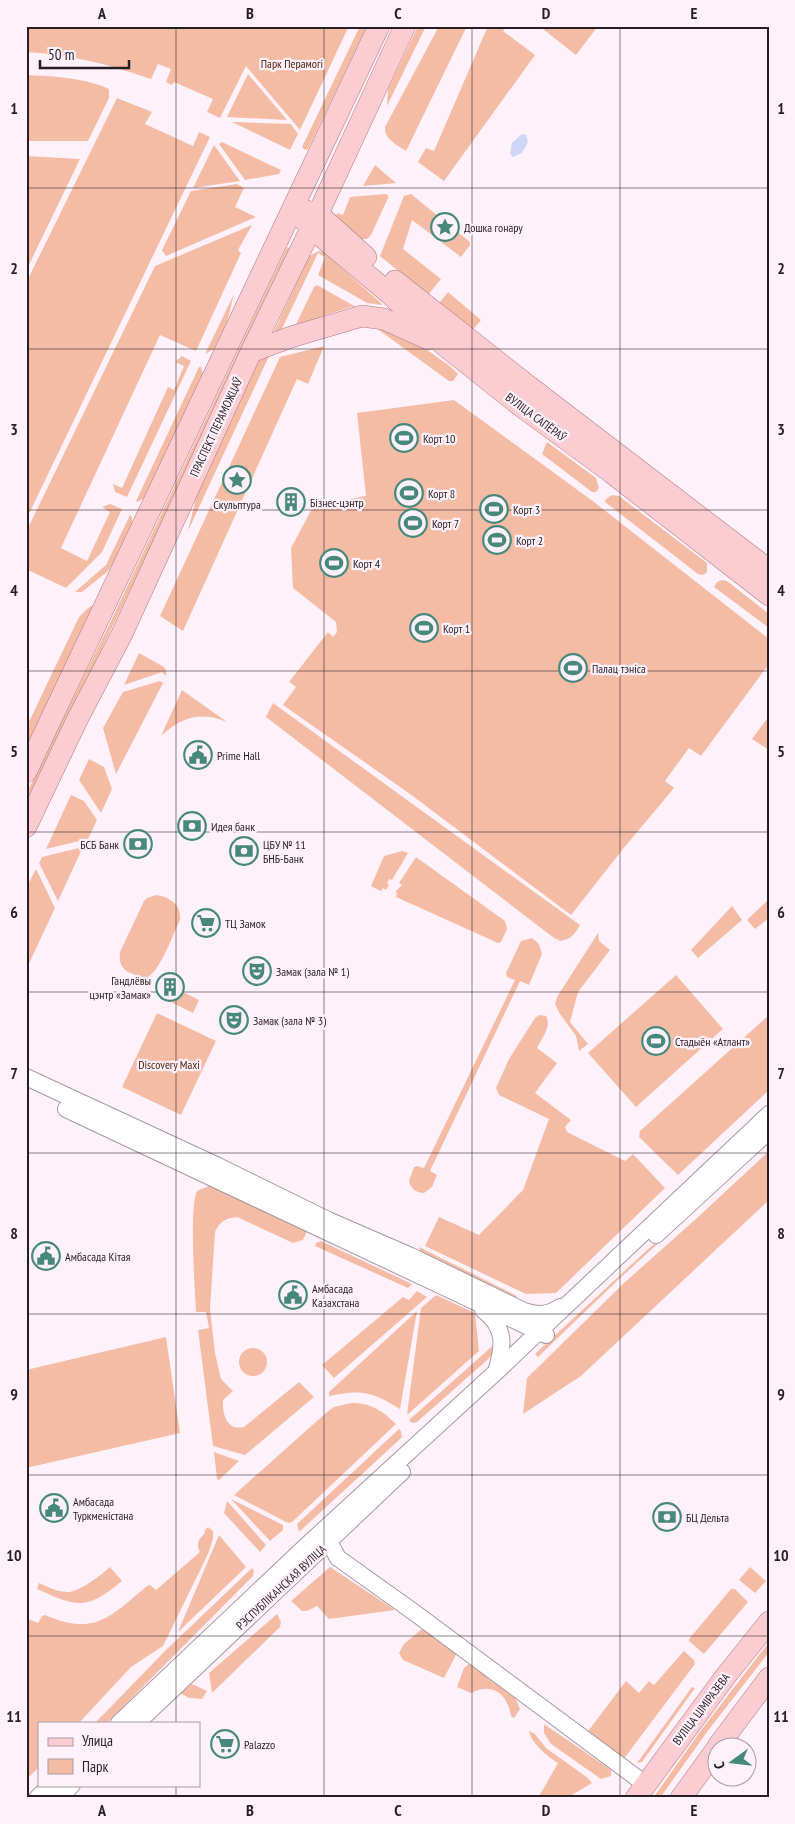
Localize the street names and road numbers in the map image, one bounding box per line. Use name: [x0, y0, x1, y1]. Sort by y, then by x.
street label: ПРАСПЕКТ ПЕРАМОЖЦАЎ: [186, 374, 246, 479]
street label: ВУЛІЦА САПЁРАЎ: [503, 389, 570, 445]
street label: РЭСПУБЛІКАНСКАЯ ВУЛІЦА: [233, 1541, 329, 1633]
street label: ВУЛІЦА ЦІМІРАЗЕВА: [669, 1670, 733, 1748]

